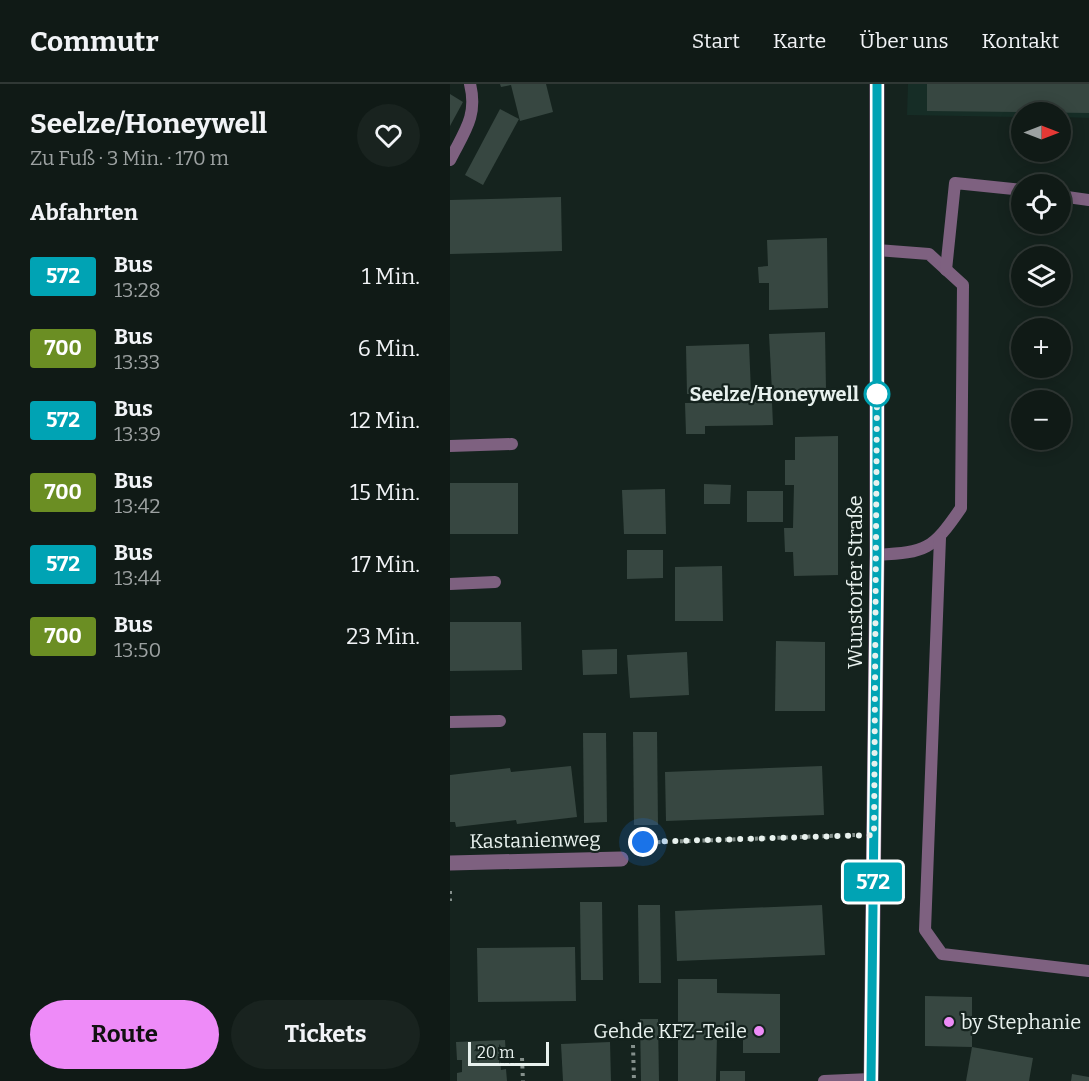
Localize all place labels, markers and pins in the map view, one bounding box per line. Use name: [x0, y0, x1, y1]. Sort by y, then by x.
marker: Seelze/Honeywell: [864, 381, 890, 407]
place label: Seelze/Honeywell: [690, 382, 859, 406]
place label: by Stephanie: [961, 1010, 1081, 1034]
marker: by Stephanie: [942, 1015, 956, 1029]
place label: Gehde KFZ-Teile: [593, 1019, 747, 1043]
marker: Gehde KFZ-Teile: [752, 1024, 766, 1038]

